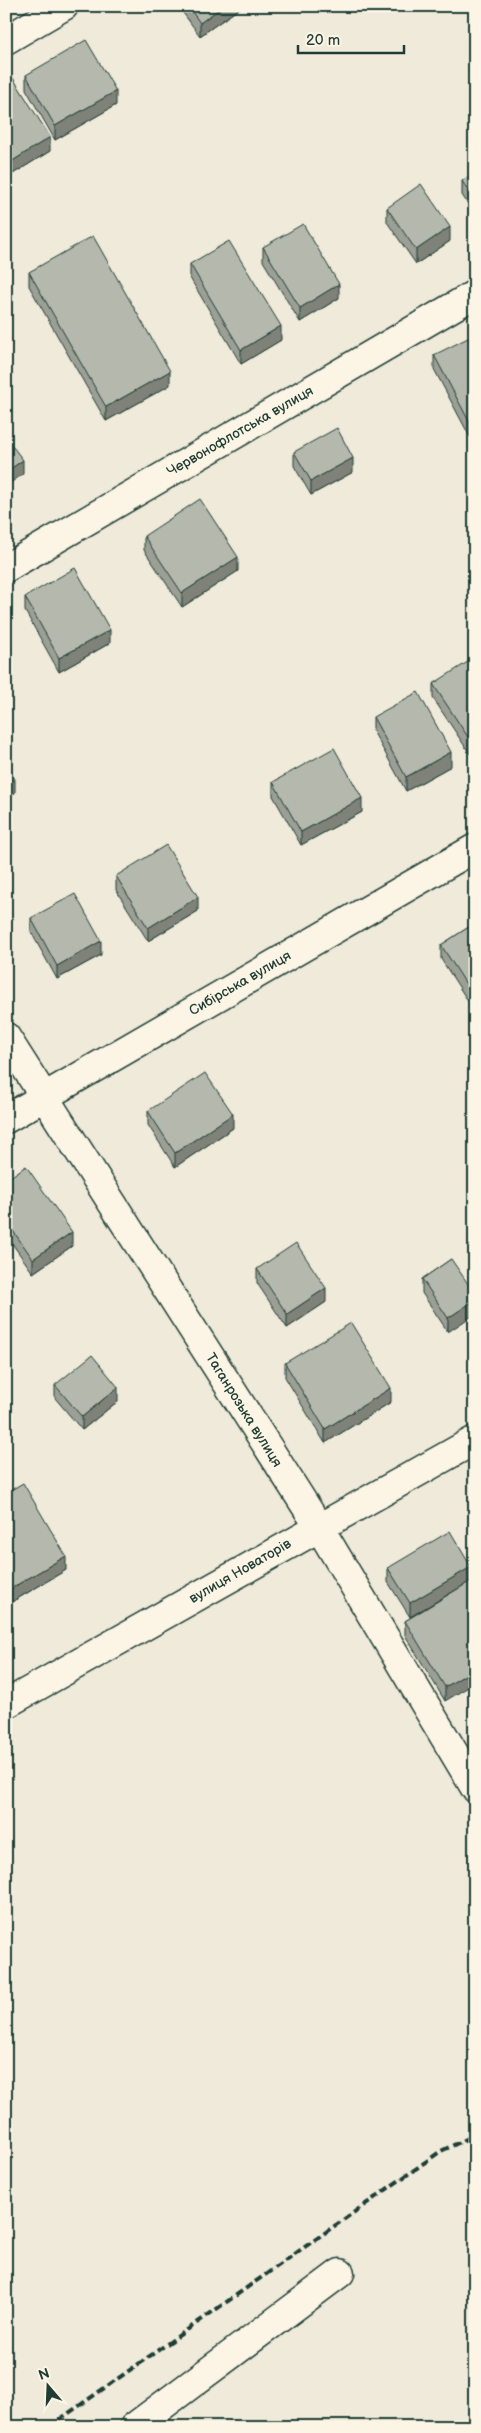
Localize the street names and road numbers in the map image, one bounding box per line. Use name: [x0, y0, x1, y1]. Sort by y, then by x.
street label: Червонофлотська вулиця: [164, 382, 316, 480]
street label: Сибірська вулиця: [186, 947, 294, 1019]
street label: Таганрозька вулиця: [202, 1350, 286, 1470]
street label: вулиця Новаторів: [186, 1535, 295, 1607]

